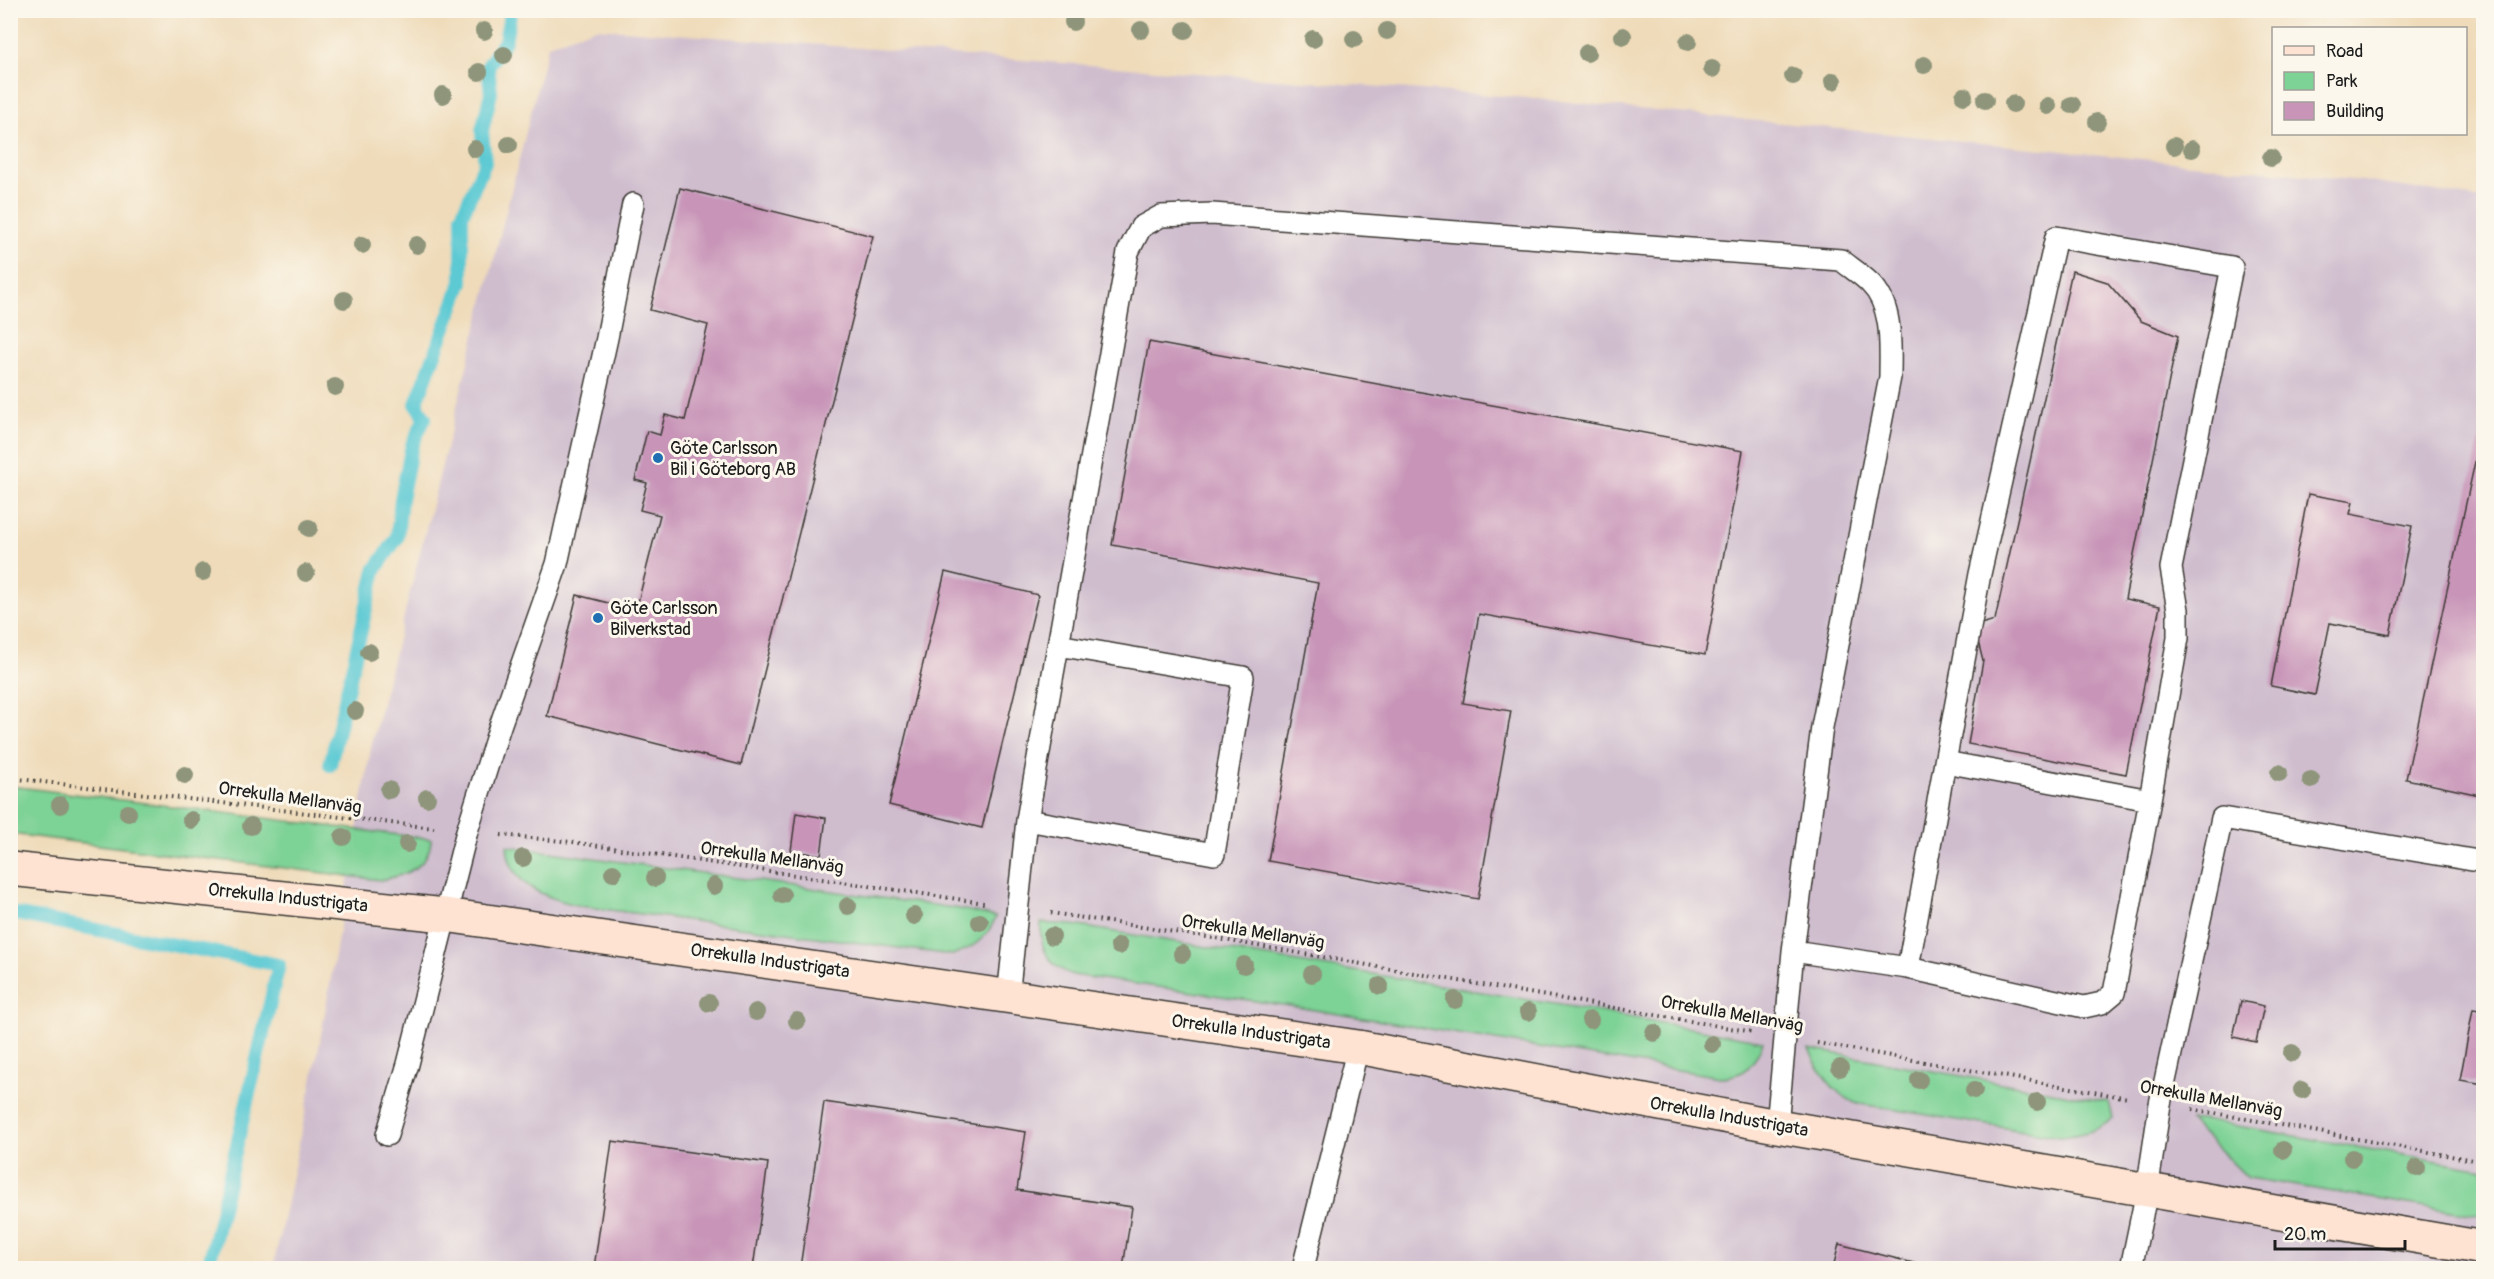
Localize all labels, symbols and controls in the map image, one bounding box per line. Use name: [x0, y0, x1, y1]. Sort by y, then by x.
legend: [2272, 27, 2467, 135]
text: Road: [2326, 40, 2363, 63]
text: Park: [2326, 70, 2358, 93]
text: Building: [2326, 100, 2384, 123]
place label: Göte Carlsson Bil i Göteborg AB: [670, 437, 796, 481]
marker: Göte Carlsson Bil i Göteborg AB: [651, 451, 665, 465]
place label: Göte Carlsson Bilverkstad: [610, 597, 718, 641]
marker: Göte Carlsson Bilverkstad: [591, 611, 605, 625]
street label: Orrekulla Mellanväg: [217, 777, 363, 819]
street label: Orrekulla Mellanväg: [699, 837, 845, 879]
street label: Orrekulla Industrigata: [207, 878, 369, 918]
street label: Orrekulla Mellanväg: [1180, 909, 1326, 955]
street label: Orrekulla Industrigata: [689, 938, 851, 984]
street label: Orrekulla Mellanväg: [1659, 990, 1805, 1038]
street label: Orrekulla Industrigata: [1170, 1009, 1332, 1055]
street label: Orrekulla Mellanväg: [2138, 1075, 2284, 1123]
street label: Orrekulla Industrigata: [1648, 1092, 1810, 1142]
scale bar: [2275, 1213, 2406, 1251]
text: 20 m: [2284, 1223, 2326, 1246]

